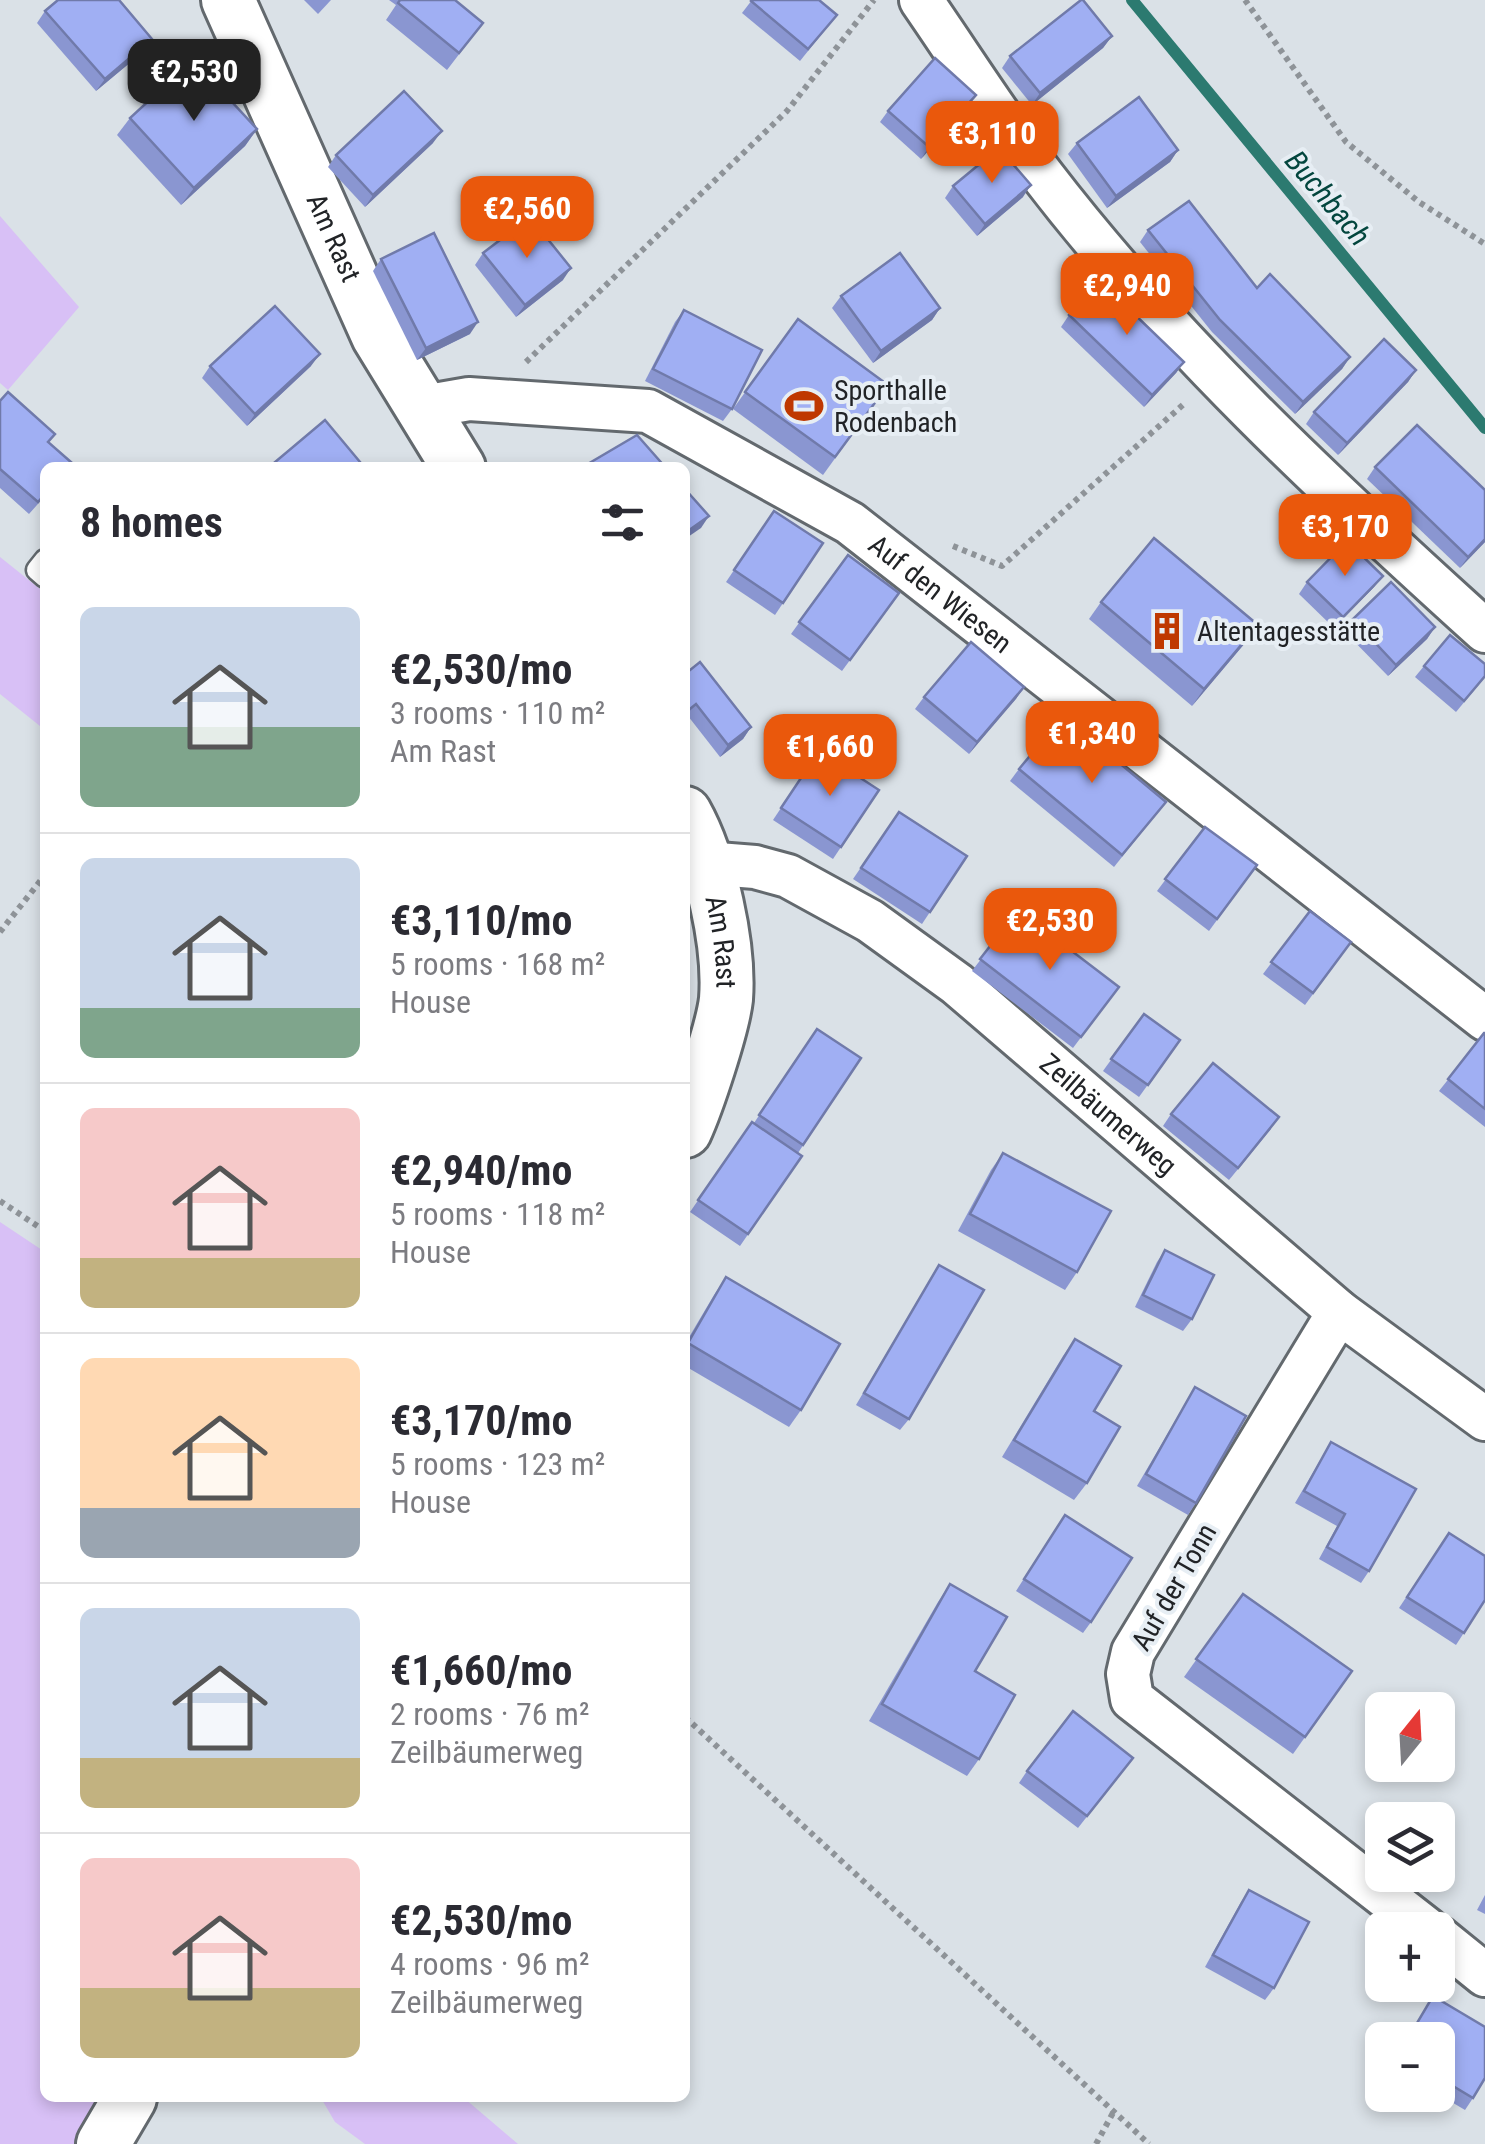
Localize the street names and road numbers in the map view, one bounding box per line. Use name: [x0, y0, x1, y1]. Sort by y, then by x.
street label: Am Rast: [300, 188, 368, 287]
street label: Auf den Wiesen: [863, 528, 1019, 660]
street label: Am Rast: [699, 892, 743, 988]
street label: Zeilbäumerweg: [1034, 1046, 1183, 1182]
street label: Auf der Tonn: [1125, 1518, 1223, 1656]

